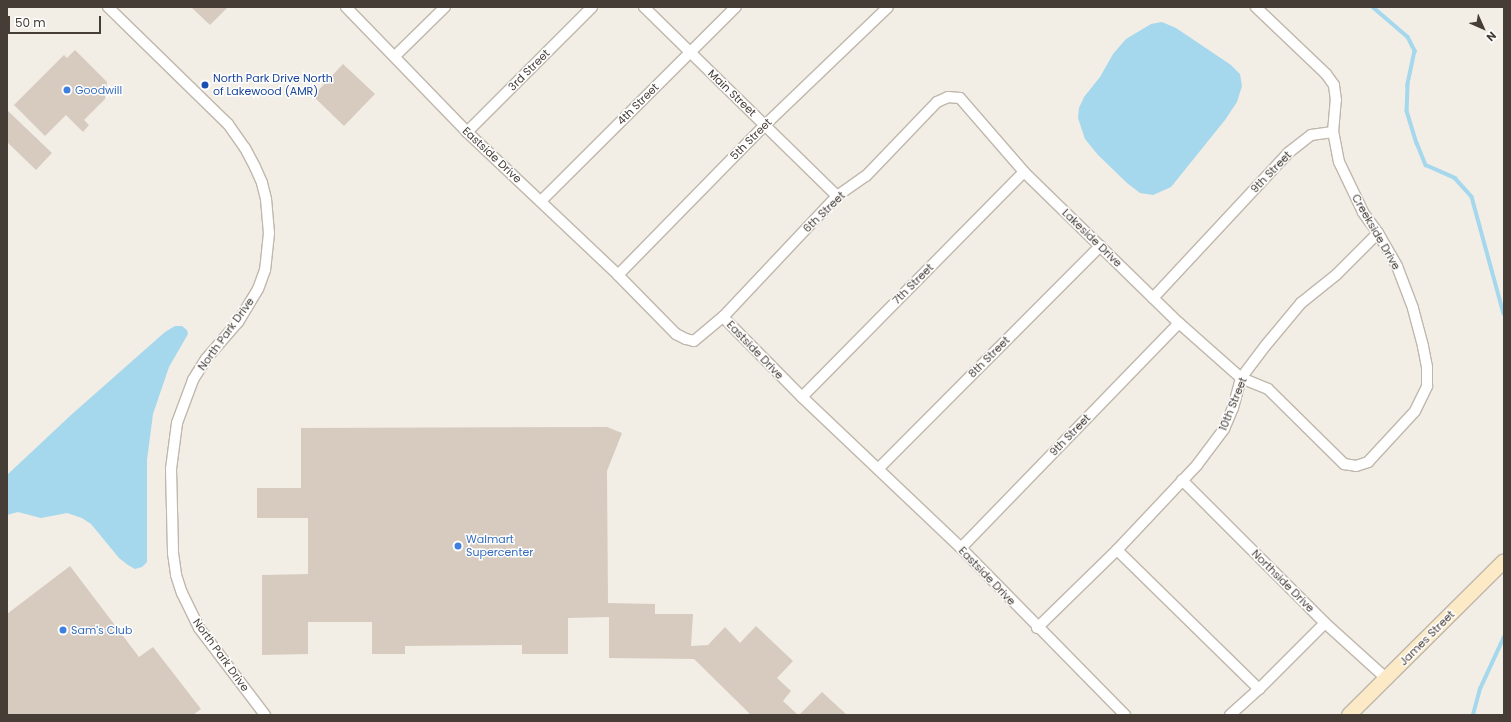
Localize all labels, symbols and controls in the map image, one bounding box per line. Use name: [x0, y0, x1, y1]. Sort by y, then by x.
scale bar: [10, 8, 103, 34]
north arrow: [1463, 8, 1503, 48]
text: 50 m: [15, 14, 46, 31]
text: N: [1483, 28, 1500, 45]
street label: 3rd Street: [506, 47, 552, 93]
street label: Main Street: [705, 67, 759, 119]
place label: North Park Drive North of Lakewood (AMR): [213, 72, 333, 98]
marker: North Park Drive North of Lakewood (AMR): [200, 80, 210, 90]
street label: 4th Street: [615, 81, 661, 127]
place label: Goodwill: [75, 83, 122, 97]
marker: Goodwill: [62, 85, 72, 95]
street label: 5th Street: [728, 116, 774, 162]
street label: Eastside Drive: [460, 124, 524, 186]
street label: 9th Street: [1248, 148, 1294, 196]
street label: 6th Street: [800, 189, 848, 235]
street label: Creekside Drive: [1349, 192, 1403, 272]
street label: Lakeside Drive: [1059, 206, 1125, 270]
street label: 7th Street: [890, 261, 936, 307]
street label: North Park Drive: [195, 295, 257, 373]
street label: Eastside Drive: [724, 318, 786, 382]
street label: 8th Street: [966, 334, 1012, 380]
street label: 10th Street: [1216, 375, 1250, 433]
street label: 9th Street: [1047, 411, 1093, 459]
place label: Walmart Supercenter: [466, 533, 533, 559]
marker: Walmart Supercenter: [453, 541, 463, 551]
street label: Eastside Drive: [956, 544, 1018, 608]
street label: Northside Drive: [1249, 547, 1317, 615]
street label: James Street: [1397, 608, 1457, 668]
street label: North Park Drive: [190, 616, 252, 694]
place label: Sam's Club: [71, 623, 132, 637]
marker: Sam's Club: [58, 625, 68, 635]

